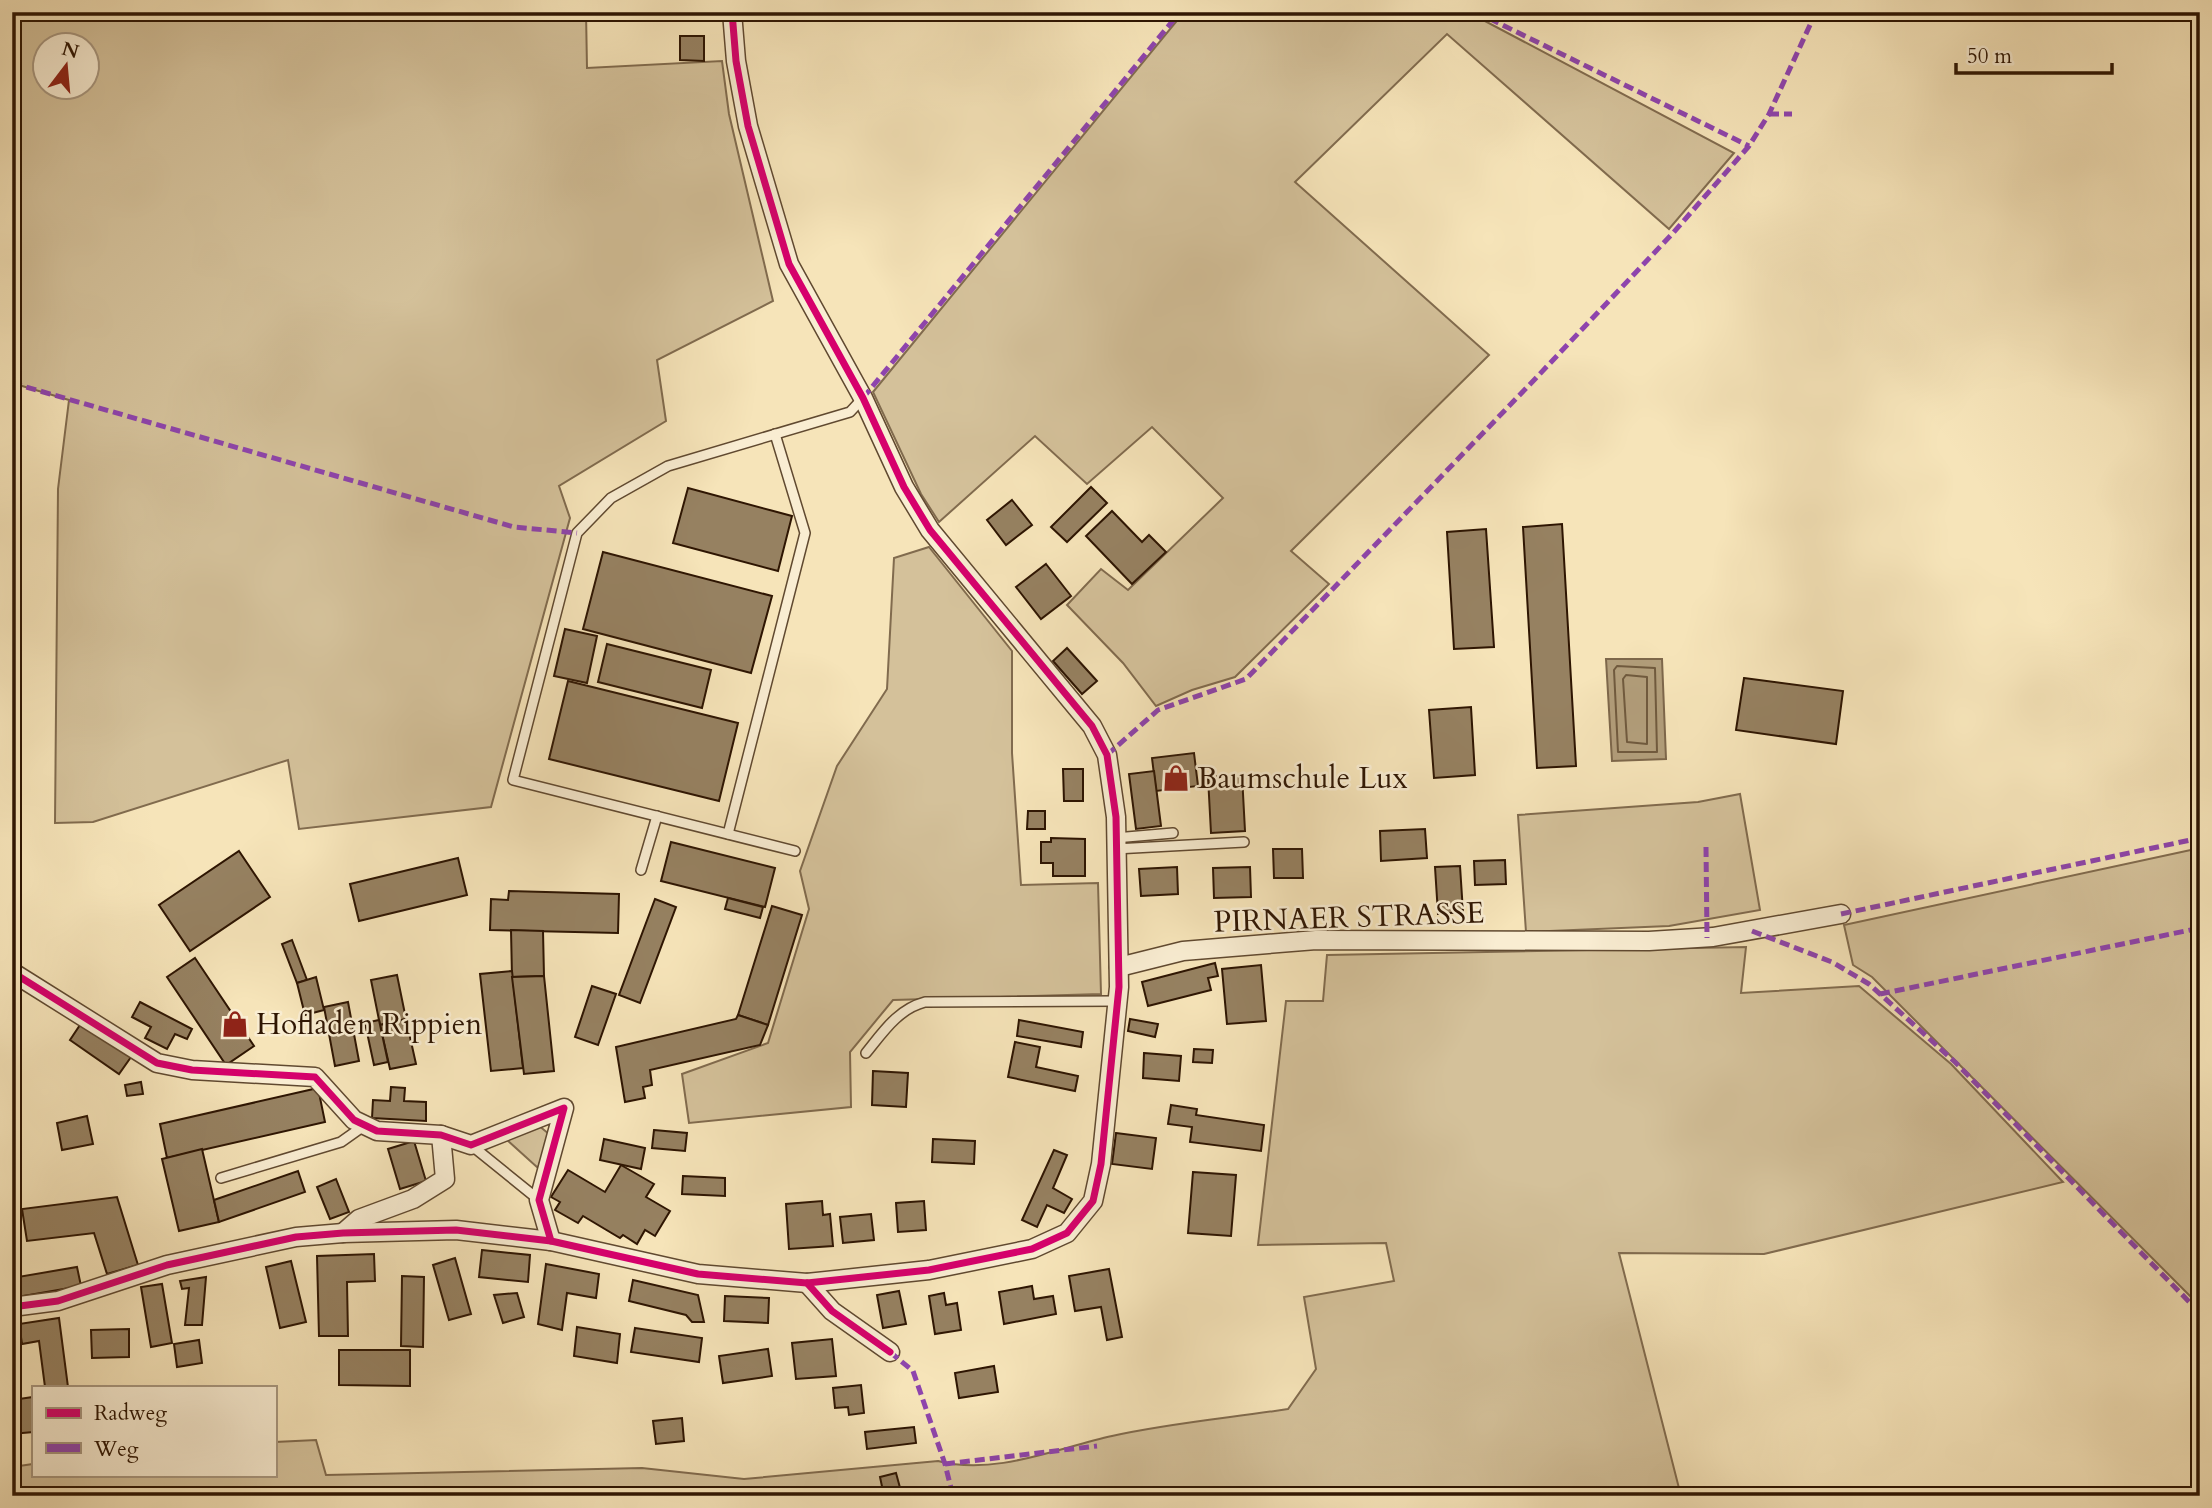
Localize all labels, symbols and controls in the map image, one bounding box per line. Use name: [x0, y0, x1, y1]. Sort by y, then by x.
north arrow: [32, 32, 102, 102]
scale bar: [1956, 32, 2112, 76]
text: N: [59, 36, 82, 66]
text: 50 m: [1967, 42, 2012, 71]
place label: Baumschule Lux: [1197, 758, 1408, 799]
shop icon: Baumschule Lux: [1161, 763, 1191, 793]
street label: PIRNAER STRASSE: [1213, 892, 1485, 943]
place label: Hofladen Rippien: [256, 1004, 482, 1045]
shop icon: Hofladen Rippien: [220, 1009, 250, 1039]
legend: [32, 1386, 276, 1476]
text: Radweg: [94, 1399, 167, 1428]
text: Weg: [93, 1435, 139, 1464]

